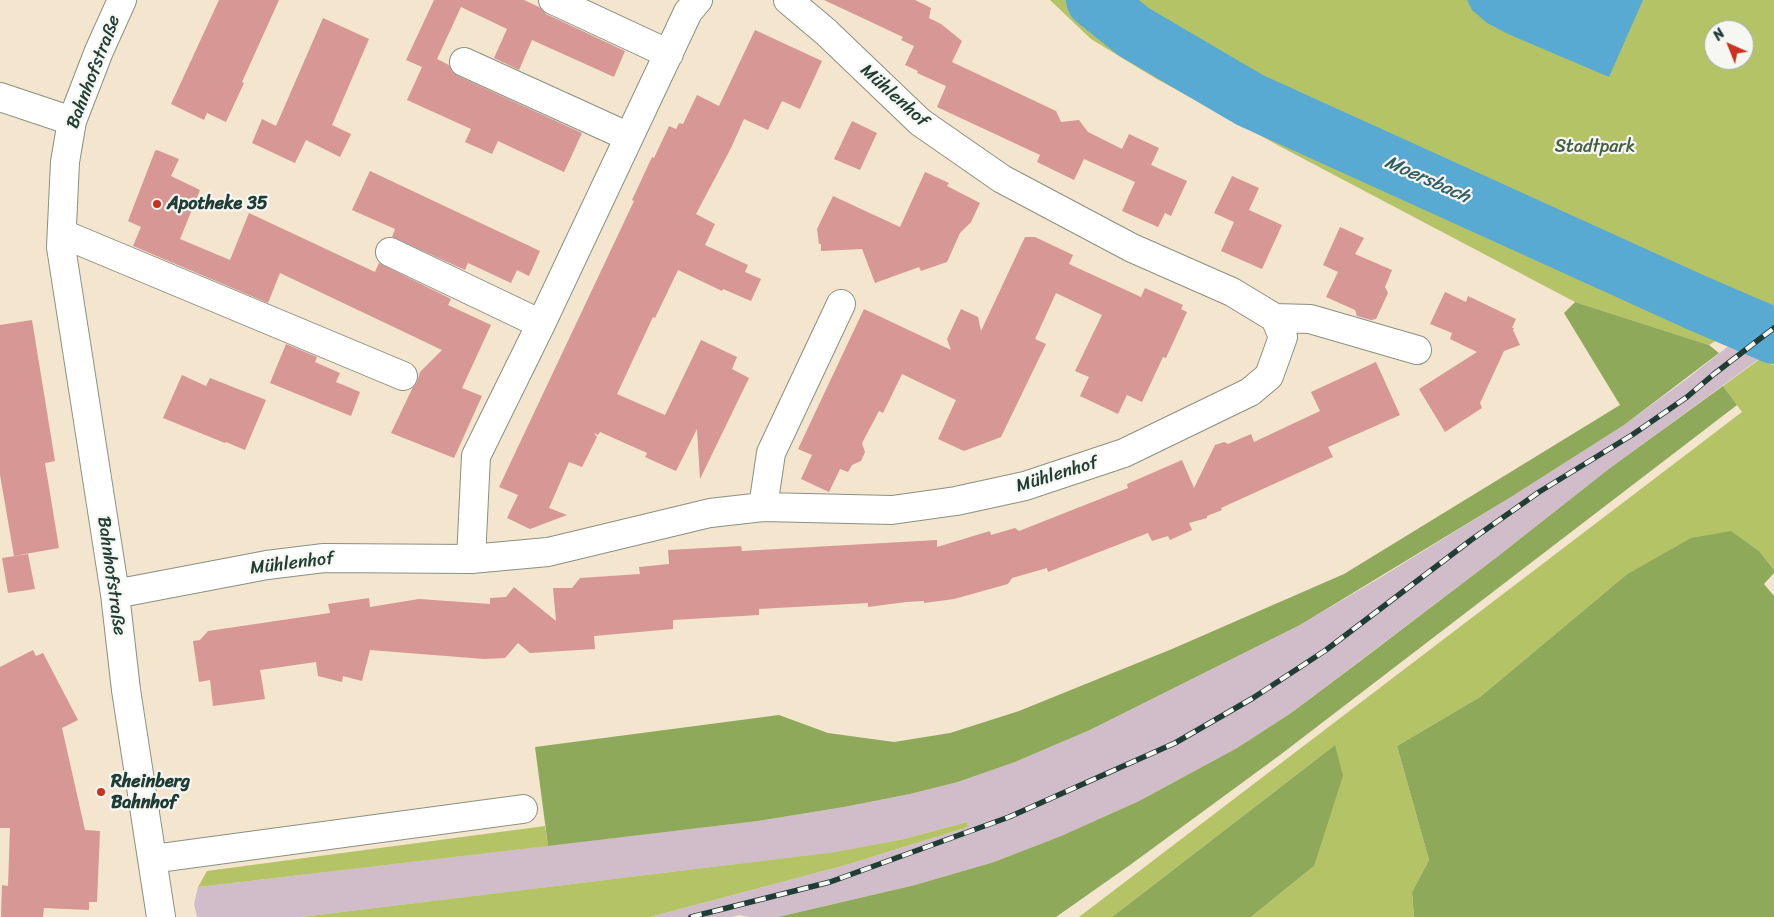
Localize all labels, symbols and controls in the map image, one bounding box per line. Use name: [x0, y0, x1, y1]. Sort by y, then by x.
street label: Bahnhofstraße: [62, 12, 126, 132]
north arrow: [1704, 20, 1754, 70]
text: N: [1707, 22, 1731, 47]
street label: Mühlenhof: [855, 60, 933, 132]
park label: Stadtpark: [1555, 136, 1635, 158]
water label: Moersbach: [1381, 151, 1473, 209]
place label: Apotheke 35: [167, 193, 268, 215]
marker: Apotheke 35: [151, 198, 163, 210]
street label: Mühlenhof: [1014, 452, 1100, 498]
street label: Bahnhofstraße: [92, 515, 130, 637]
street label: Mühlenhof: [249, 548, 335, 580]
place label: Rheinberg Bahnhof: [111, 771, 190, 814]
marker: Rheinberg Bahnhof: [95, 786, 107, 798]

